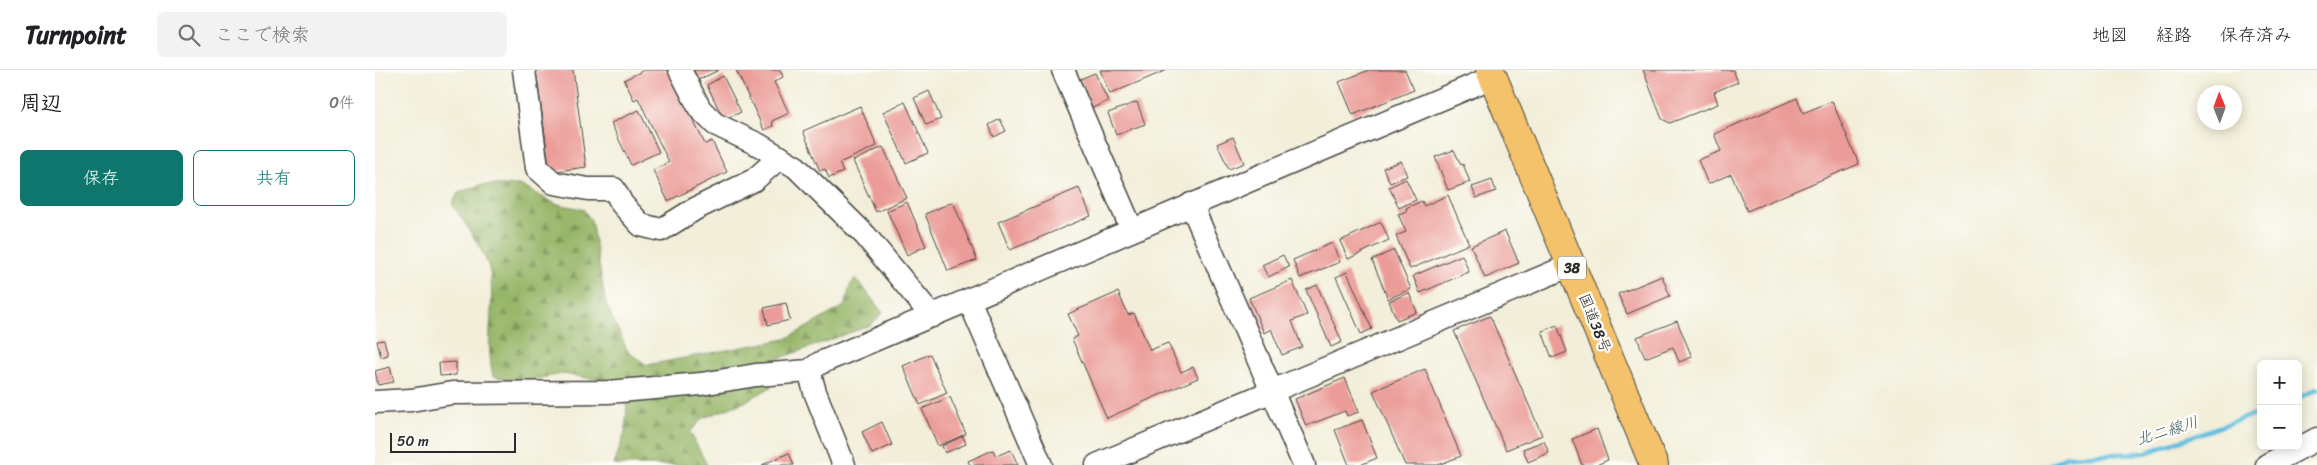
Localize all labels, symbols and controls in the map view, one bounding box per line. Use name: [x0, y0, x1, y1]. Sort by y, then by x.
search box: [157, 12, 507, 57]
text: Turnpoint: [25, 14, 127, 56]
text: ここで検索: [215, 18, 310, 51]
text: 地図: [2092, 19, 2128, 51]
text: 経路: [2156, 19, 2192, 51]
text: 保存済み: [2220, 19, 2292, 51]
icon: search: [175, 21, 203, 49]
text: 周辺: [20, 84, 62, 122]
north arrow: [2197, 85, 2242, 130]
text: 0件: [329, 88, 355, 117]
button: 保存: [20, 150, 183, 206]
button: 共有: [193, 150, 355, 206]
road number: 38: [1558, 257, 1586, 280]
street label: 国道38号: [1571, 289, 1619, 357]
map controls: [2257, 360, 2302, 450]
button: +: [2257, 360, 2302, 405]
button: −: [2257, 405, 2302, 450]
water label: 北二線川: [2132, 407, 2202, 454]
text: 50 m: [397, 429, 429, 454]
scale bar: [390, 430, 516, 453]

